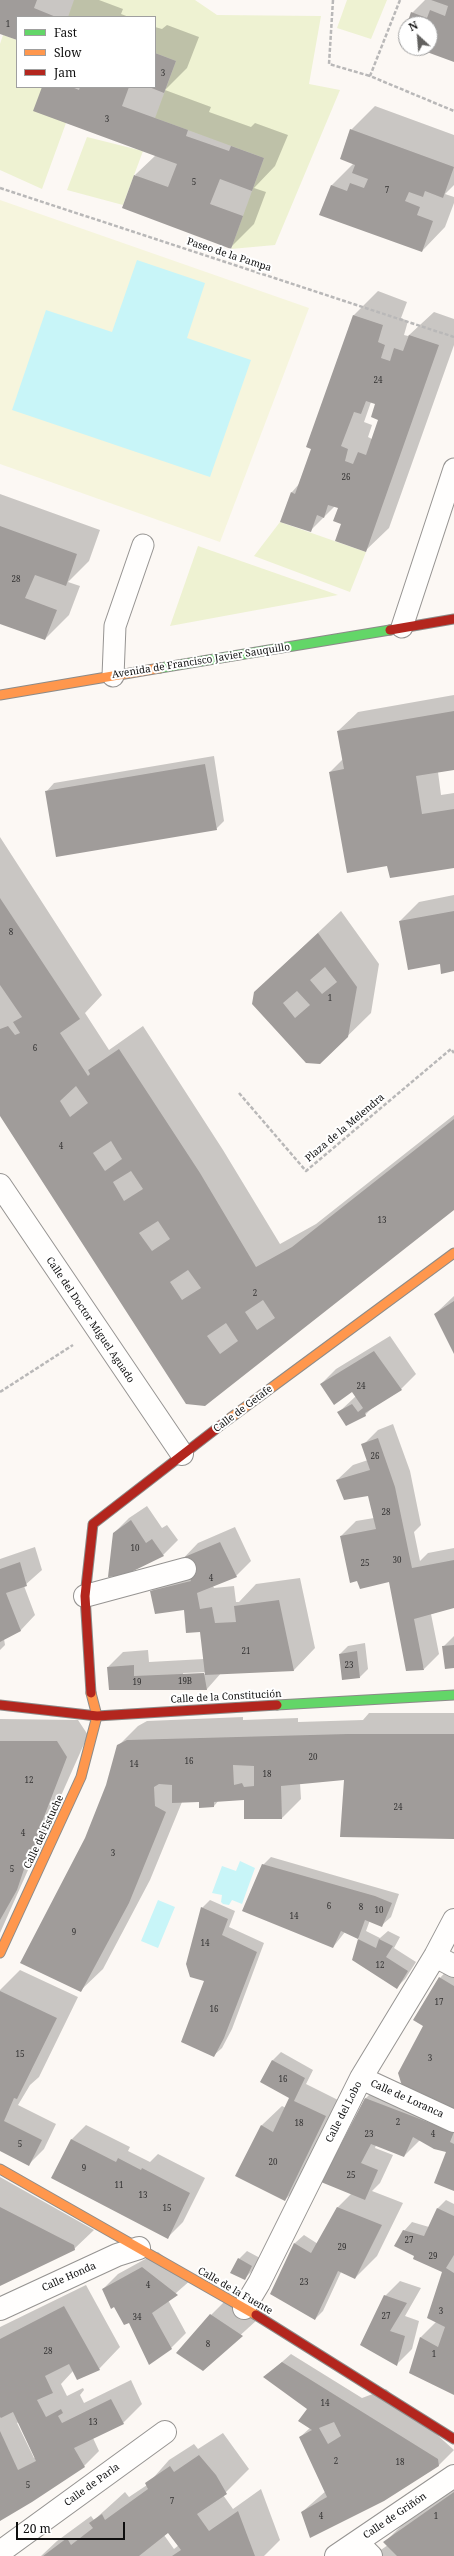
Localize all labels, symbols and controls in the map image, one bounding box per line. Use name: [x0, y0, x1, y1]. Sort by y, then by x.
legend: [16, 16, 156, 88]
north arrow: [398, 16, 438, 56]
text: N: [406, 17, 420, 34]
house number: 1: [6, 20, 10, 30]
text: Fast: [54, 24, 77, 41]
text: Slow: [54, 44, 82, 61]
text: Jam: [54, 64, 76, 81]
house number: 3: [161, 69, 165, 79]
house number: 3: [105, 115, 109, 125]
house number: 5: [192, 178, 196, 188]
house number: 7: [385, 186, 389, 196]
street label: Paseo de la Pampa: [185, 236, 273, 274]
house number: 24: [374, 376, 382, 386]
house number: 26: [342, 473, 350, 483]
house number: 28: [12, 575, 20, 585]
street label: Avenida de Francisco Javier Sauquillo: [111, 641, 291, 681]
house number: 8: [9, 928, 13, 938]
house number: 1: [328, 994, 332, 1004]
house number: 6: [33, 1044, 37, 1054]
street label: Plaza de la Melendra: [303, 1091, 387, 1165]
house number: 4: [59, 1142, 63, 1152]
house number: 13: [378, 1216, 386, 1226]
street label: Calle del Doctor Miguel Aguado: [43, 1255, 137, 1385]
house number: 2: [253, 1289, 257, 1299]
house number: 24: [357, 1382, 365, 1392]
street label: Calle de Getafe: [211, 1383, 275, 1435]
house number: 26: [371, 1452, 379, 1462]
house number: 28: [382, 1508, 390, 1518]
house number: 10: [131, 1544, 139, 1554]
house number: 30: [393, 1556, 401, 1566]
house number: 25: [361, 1559, 369, 1569]
house number: 4: [209, 1574, 213, 1584]
house number: 21: [242, 1647, 250, 1657]
house number: 23: [345, 1661, 353, 1671]
house number: 19B: [178, 1677, 192, 1687]
house number: 19: [133, 1678, 141, 1688]
street label: Calle de la Constitución: [170, 1688, 282, 1706]
house number: 20: [309, 1753, 317, 1763]
house number: 16: [185, 1757, 193, 1767]
house number: 14: [130, 1760, 138, 1770]
house number: 18: [263, 1770, 271, 1780]
house number: 12: [25, 1776, 33, 1786]
street label: Calle del Estuche: [22, 1793, 66, 1871]
house number: 24: [394, 1803, 402, 1813]
house number: 4: [21, 1829, 25, 1839]
house number: 3: [111, 1849, 115, 1859]
house number: 5: [10, 1865, 14, 1875]
house number: 6: [327, 1902, 331, 1912]
house number: 8: [359, 1903, 363, 1913]
house number: 10: [375, 1906, 383, 1916]
house number: 14: [290, 1912, 298, 1922]
house number: 9: [72, 1928, 76, 1938]
house number: 14: [201, 1939, 209, 1949]
house number: 12: [376, 1961, 384, 1971]
house number: 17: [435, 1998, 443, 2008]
house number: 16: [210, 2005, 218, 2015]
house number: 15: [16, 2050, 24, 2060]
house number: 3: [428, 2054, 432, 2064]
house number: 16: [279, 2075, 287, 2085]
street label: Calle de Loranca: [368, 2077, 446, 2121]
street label: Calle del Lobo: [323, 2079, 365, 2145]
house number: 2: [396, 2118, 400, 2128]
house number: 18: [295, 2119, 303, 2129]
house number: 23: [365, 2130, 373, 2140]
house number: 4: [431, 2130, 435, 2140]
house number: 5: [18, 2140, 22, 2150]
house number: 20: [269, 2158, 277, 2168]
house number: 9: [82, 2164, 86, 2174]
house number: 25: [347, 2171, 355, 2181]
house number: 11: [115, 2181, 123, 2191]
house number: 13: [139, 2191, 147, 2201]
house number: 15: [163, 2204, 171, 2214]
house number: 27: [405, 2236, 413, 2246]
house number: 29: [338, 2243, 346, 2253]
house number: 29: [429, 2252, 437, 2262]
street label: Calle Honda: [40, 2260, 98, 2294]
street label: Calle de la Fuente: [196, 2265, 274, 2317]
house number: 23: [300, 2278, 308, 2288]
house number: 4: [146, 2281, 150, 2291]
house number: 3: [439, 2307, 443, 2317]
house number: 27: [382, 2312, 390, 2322]
house number: 34: [133, 2313, 141, 2323]
house number: 8: [206, 2340, 210, 2350]
house number: 28: [44, 2347, 52, 2357]
house number: 1: [432, 2350, 436, 2360]
house number: 14: [321, 2399, 329, 2409]
house number: 13: [89, 2418, 97, 2428]
house number: 2: [334, 2457, 338, 2467]
house number: 18: [396, 2458, 404, 2468]
street label: Calle de Parla: [62, 2461, 122, 2509]
house number: 5: [26, 2481, 30, 2491]
street label: Calle de Griñón: [361, 2490, 429, 2542]
house number: 7: [170, 2497, 174, 2507]
house number: 4: [319, 2512, 323, 2522]
house number: 1: [434, 2512, 438, 2522]
scale bar: [18, 2514, 127, 2540]
text: 20 m: [23, 2520, 51, 2537]

